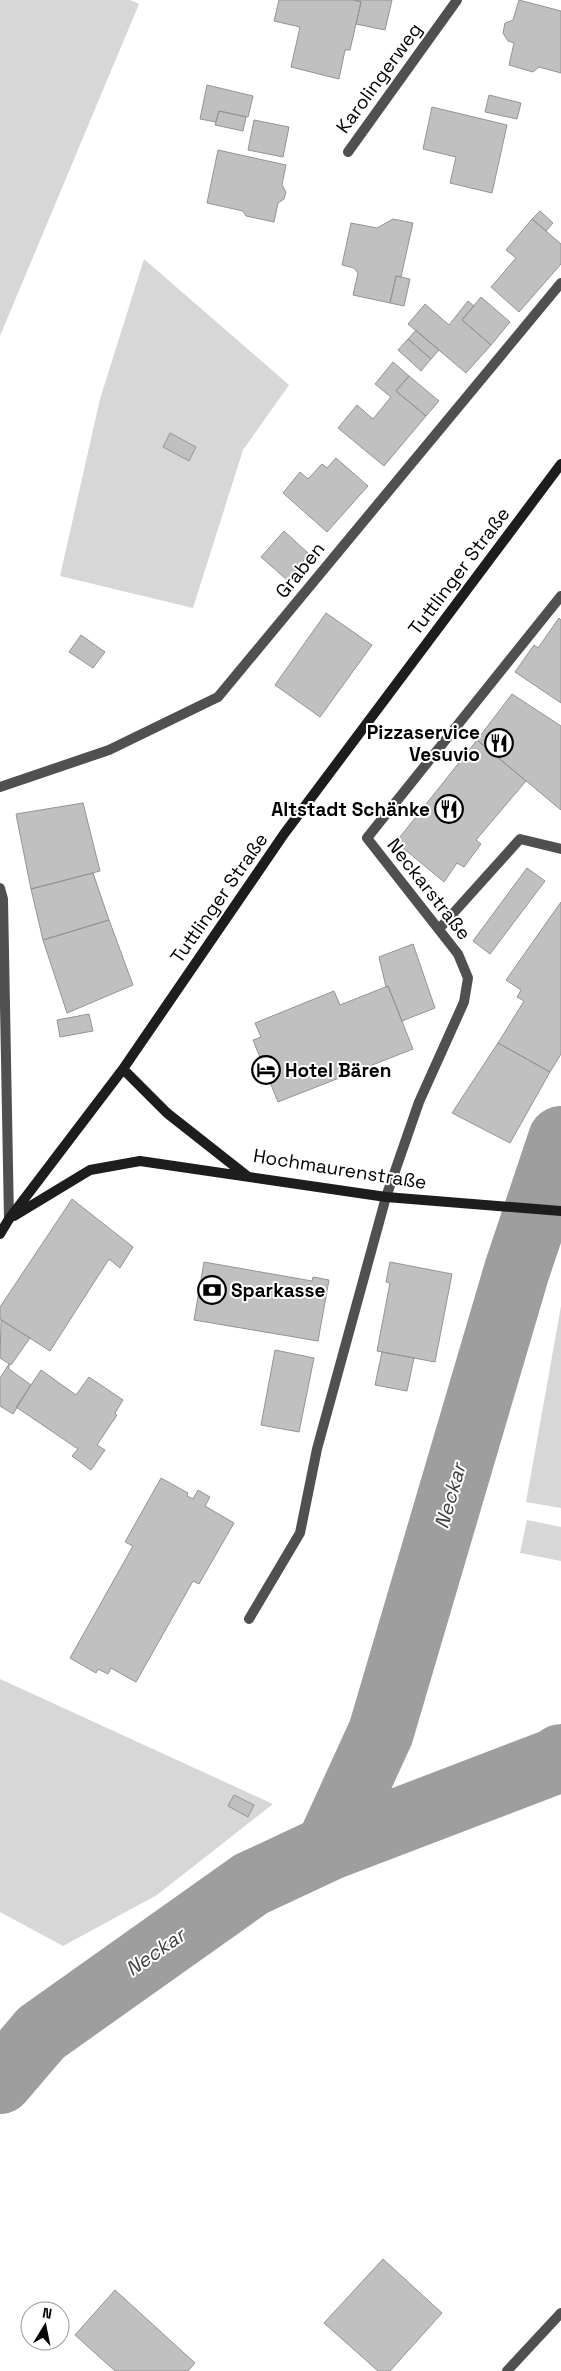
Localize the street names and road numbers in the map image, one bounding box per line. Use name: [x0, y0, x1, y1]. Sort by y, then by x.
street label: Karolingerweg: [330, 18, 428, 138]
street label: Tuttlinger Straße: [403, 502, 515, 640]
street label: Graben: [270, 537, 330, 603]
street label: Tuttlinger Straße: [165, 828, 273, 968]
street label: Neckarstraße: [381, 833, 477, 945]
street label: Hochmaurenstraße: [252, 1143, 428, 1195]

